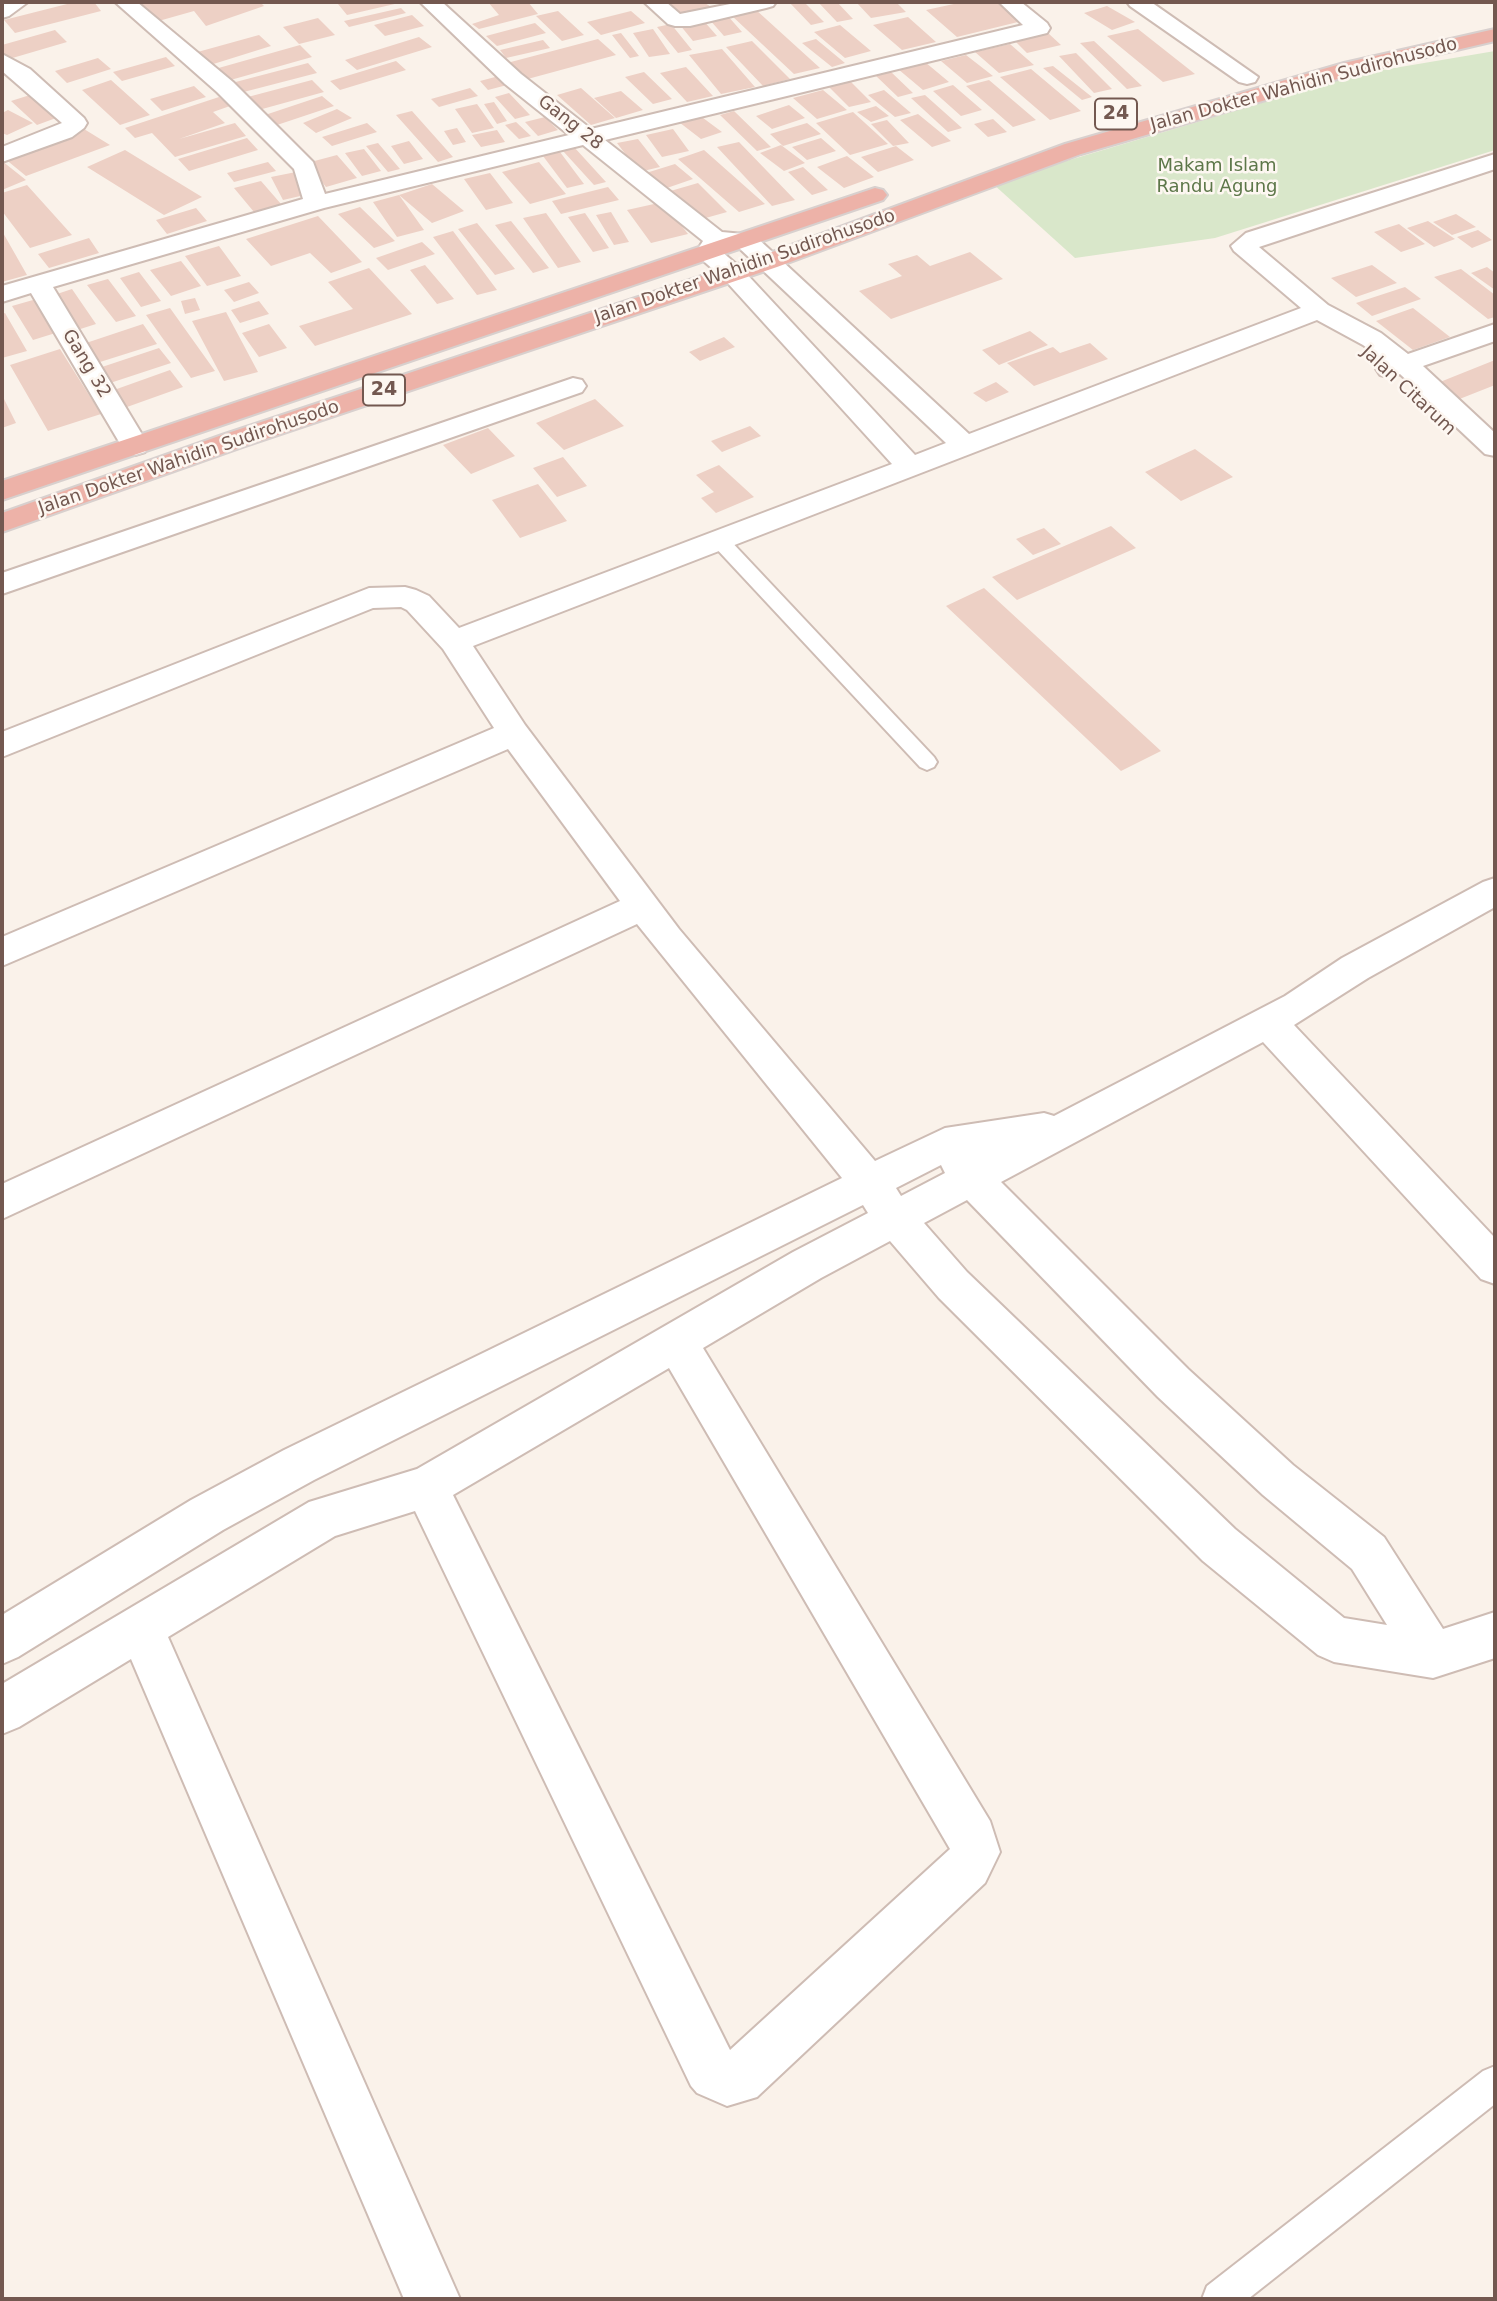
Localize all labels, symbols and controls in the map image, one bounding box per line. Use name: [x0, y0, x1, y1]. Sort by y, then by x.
street label: Jalan Dokter Wahidin Sudirohusodo: [1148, 34, 1460, 136]
street label: Gang 28: [533, 91, 607, 155]
road number: 24: [1095, 98, 1137, 130]
park label: Makam Islam Randu Agung: [1156, 155, 1278, 198]
street label: Jalan Dokter Wahidin Sudirohusodo: [592, 205, 898, 329]
street label: Gang 32: [57, 326, 115, 402]
street label: Jalan Citarum: [1356, 342, 1460, 440]
road number: 24: [363, 374, 405, 406]
street label: Jalan Dokter Wahidin Sudirohusodo: [36, 396, 342, 520]

